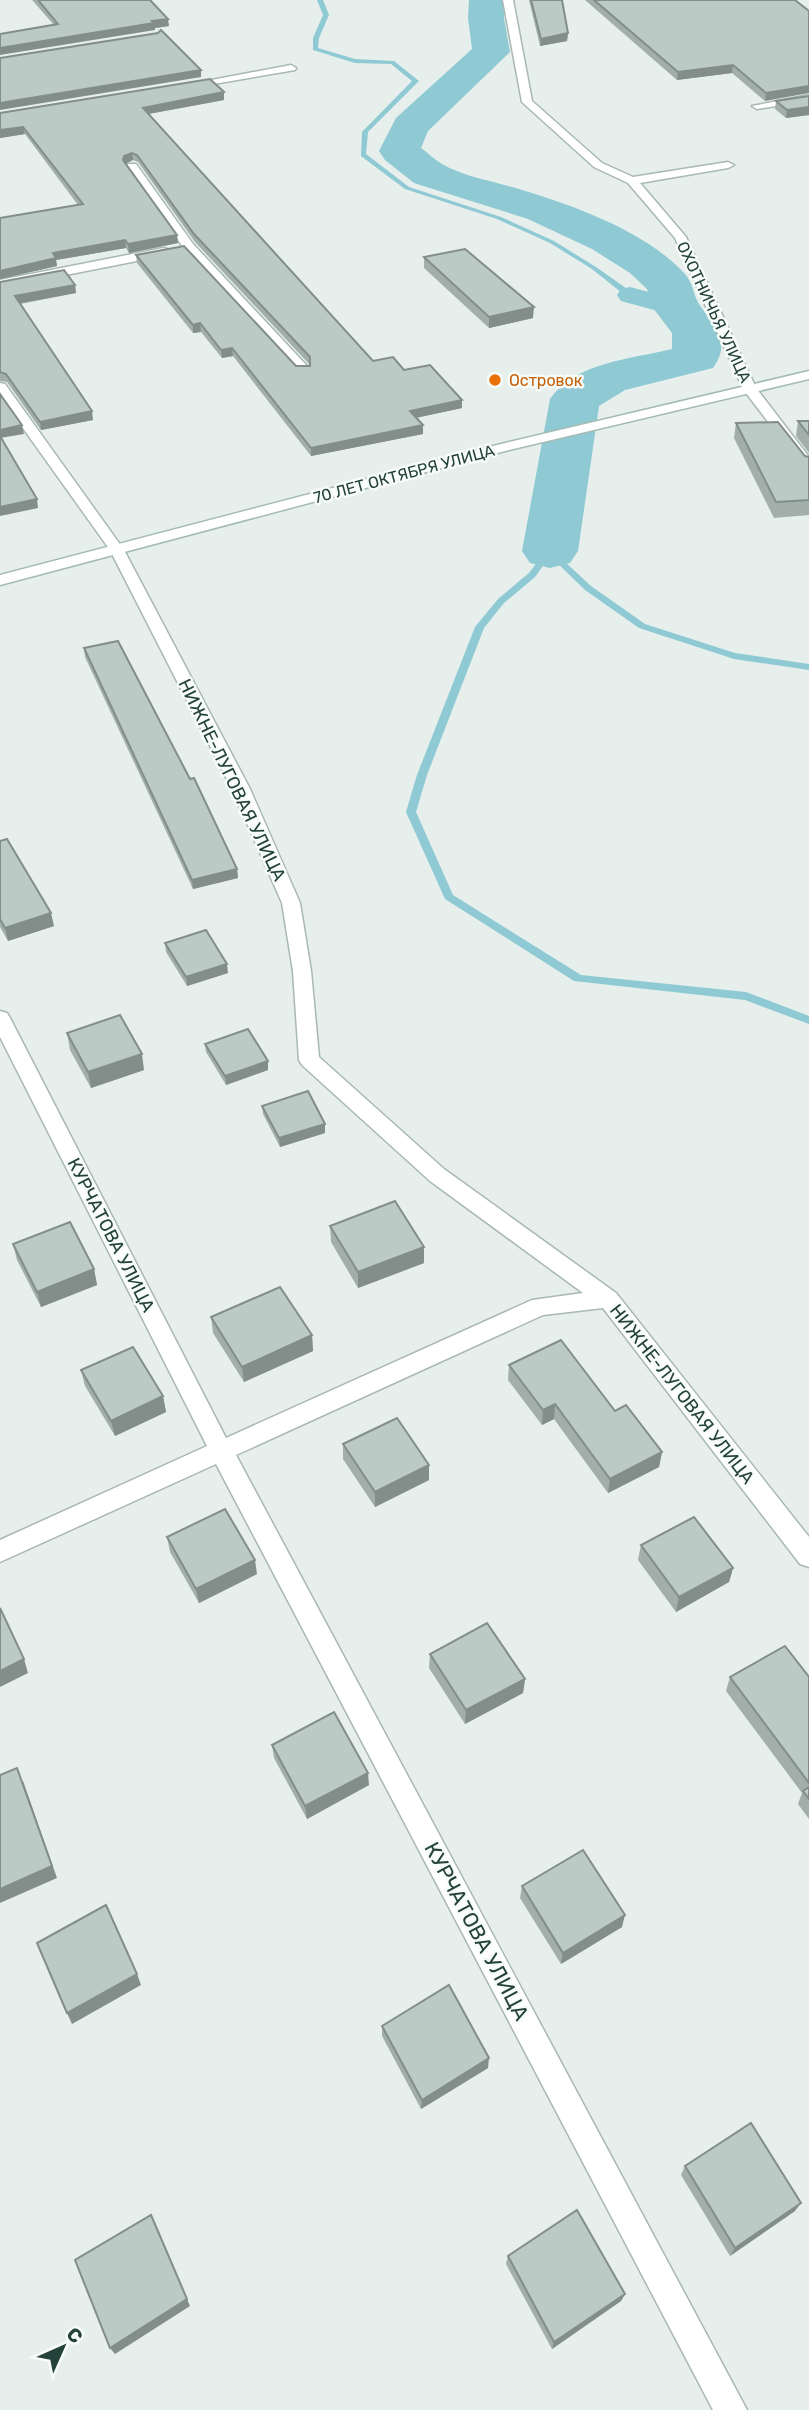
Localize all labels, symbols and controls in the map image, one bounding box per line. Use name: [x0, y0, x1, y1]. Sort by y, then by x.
street label: ОХОТНИЧЬЯ УЛИЦА: [673, 238, 755, 386]
place label: Островок: [509, 371, 583, 390]
marker: Островок: [487, 372, 503, 388]
street label: 70 ЛЕТ ОКТЯБРЯ УЛИЦА: [311, 441, 497, 507]
street label: НИЖНЕ-ЛУГОВАЯ УЛИЦА: [173, 675, 291, 885]
street label: КУРЧАТОВА УЛИЦА: [63, 1154, 159, 1316]
street label: НИЖНЕ-ЛУГОВАЯ УЛИЦА: [605, 1300, 759, 1488]
street label: КУРЧАТОВА УЛИЦА: [419, 1838, 535, 2024]
north arrow: [28, 2312, 98, 2382]
text: С: [62, 2322, 88, 2348]

